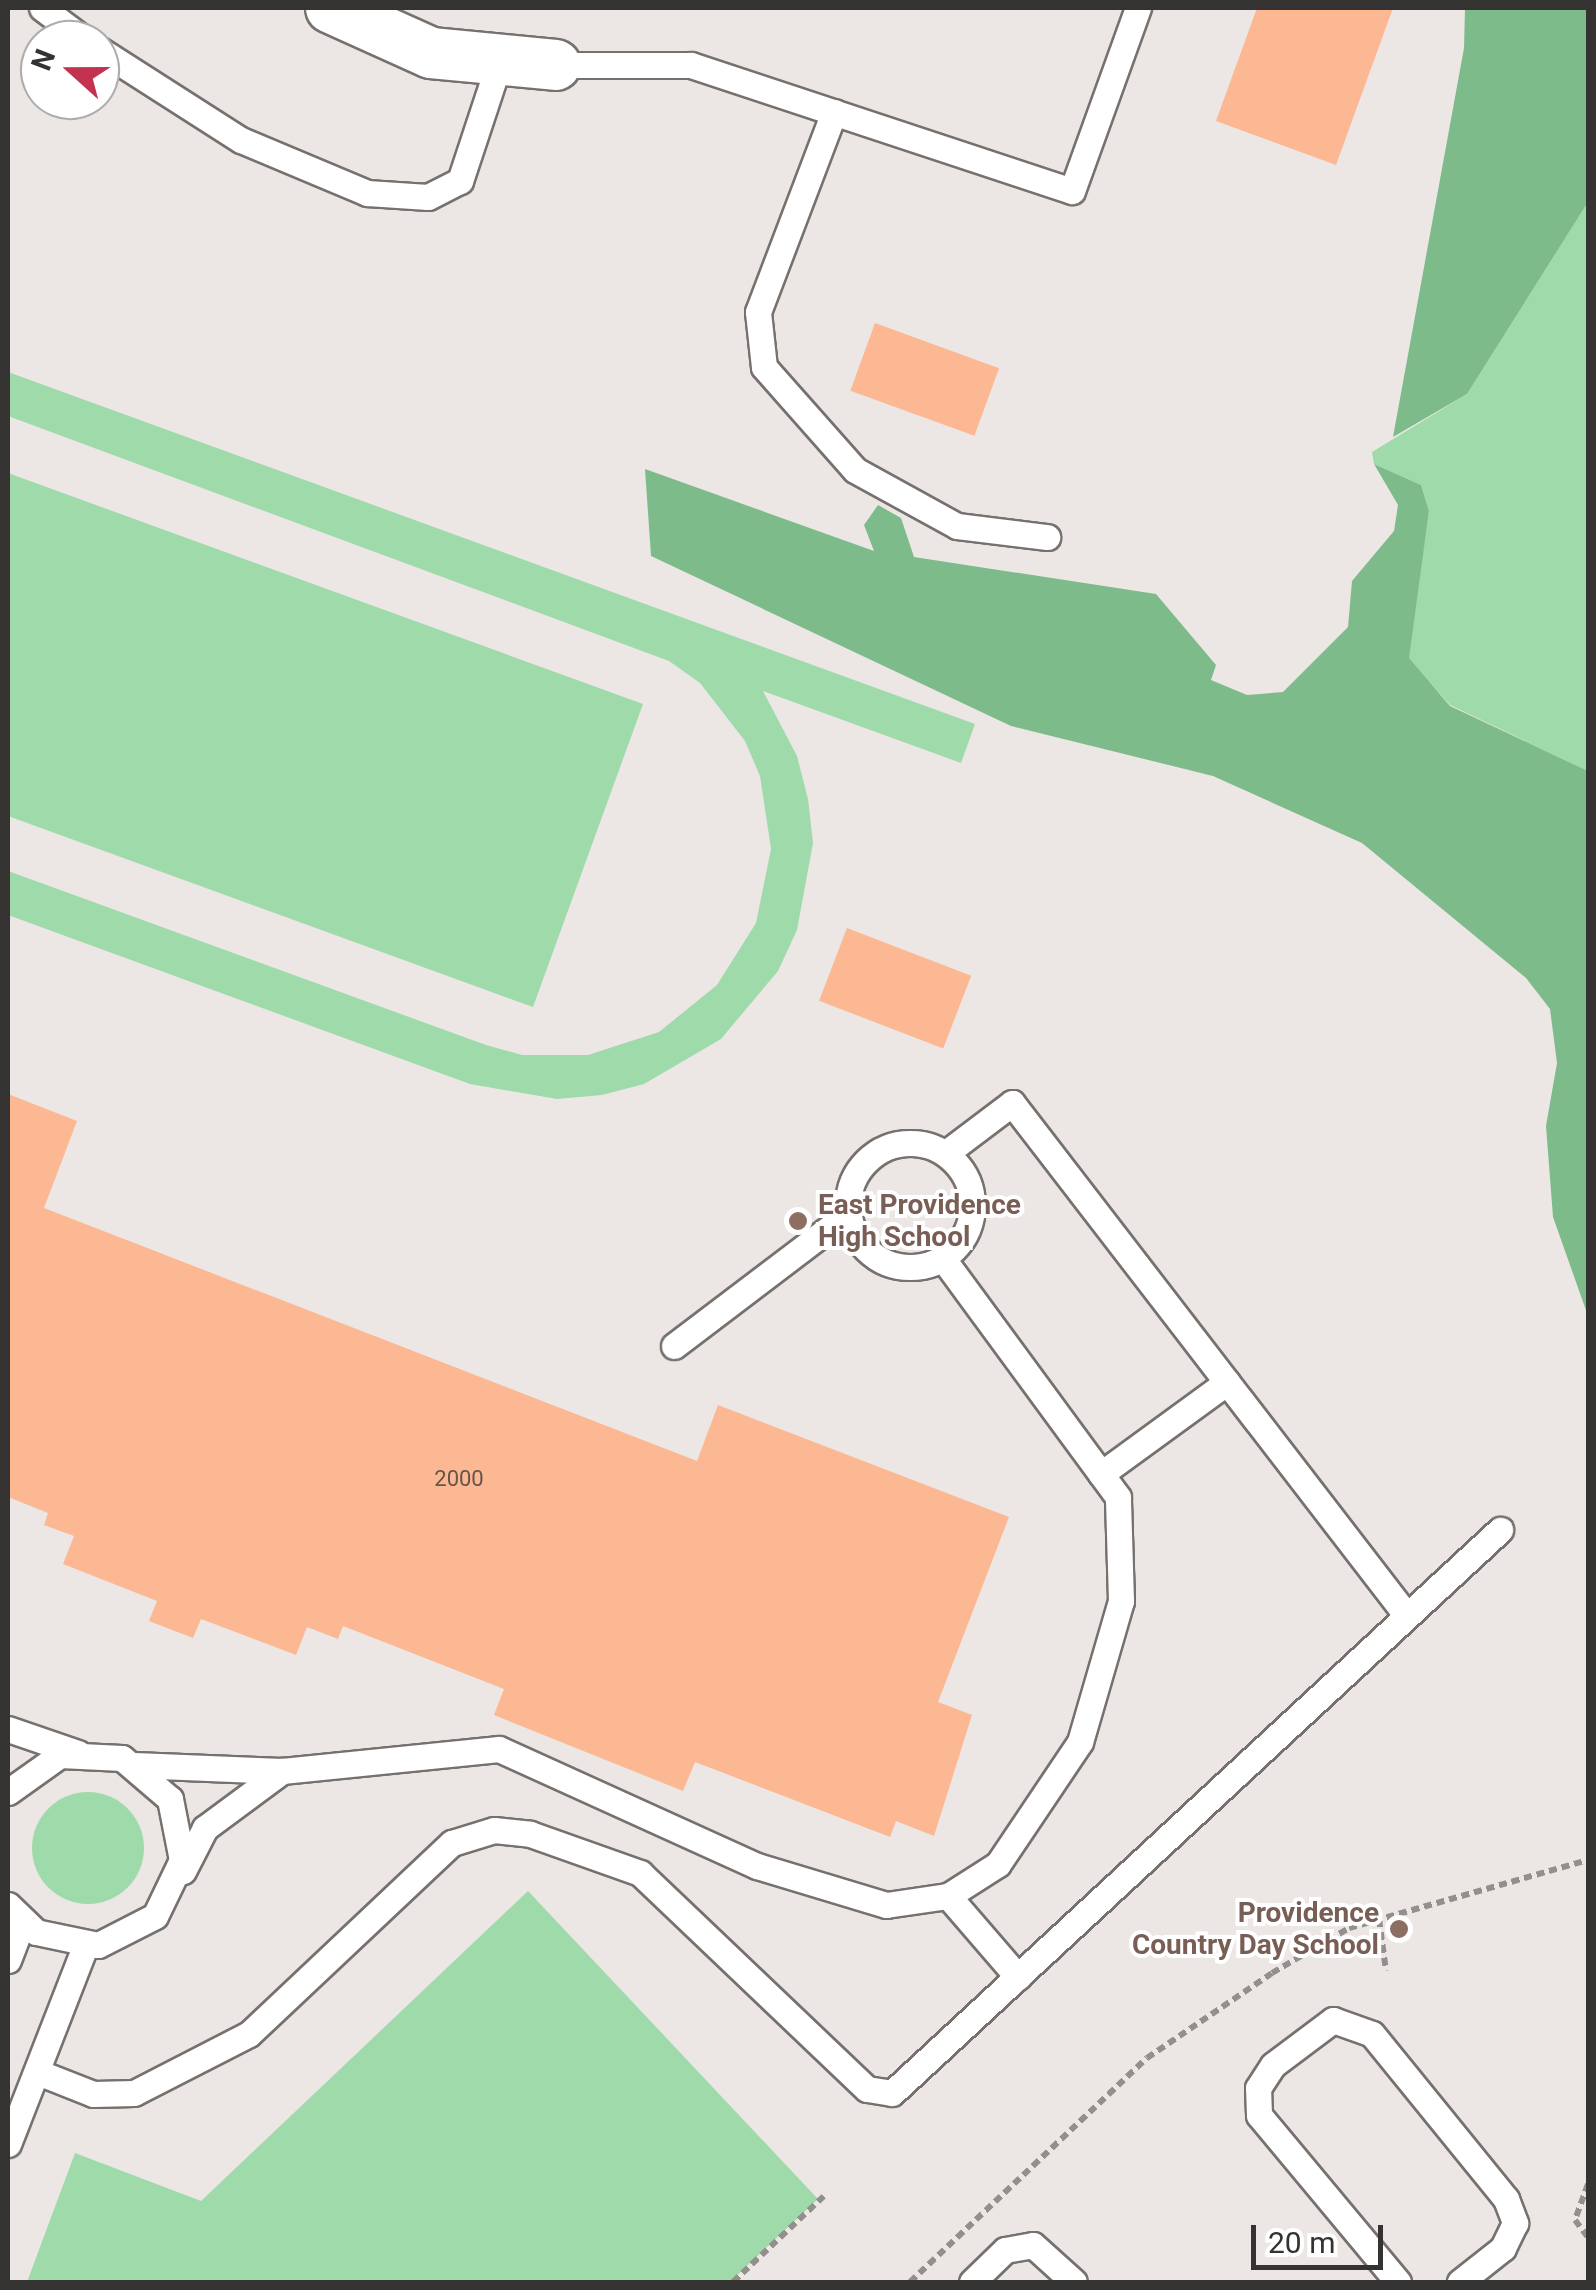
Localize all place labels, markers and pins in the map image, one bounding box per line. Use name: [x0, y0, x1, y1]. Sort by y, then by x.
place label: East Providence High School: [818, 1188, 1021, 1254]
marker: East Providence High School: [787, 1210, 809, 1232]
place label: Providence Country Day School: [1132, 1896, 1379, 1962]
marker: Providence Country Day School: [1388, 1918, 1410, 1940]

